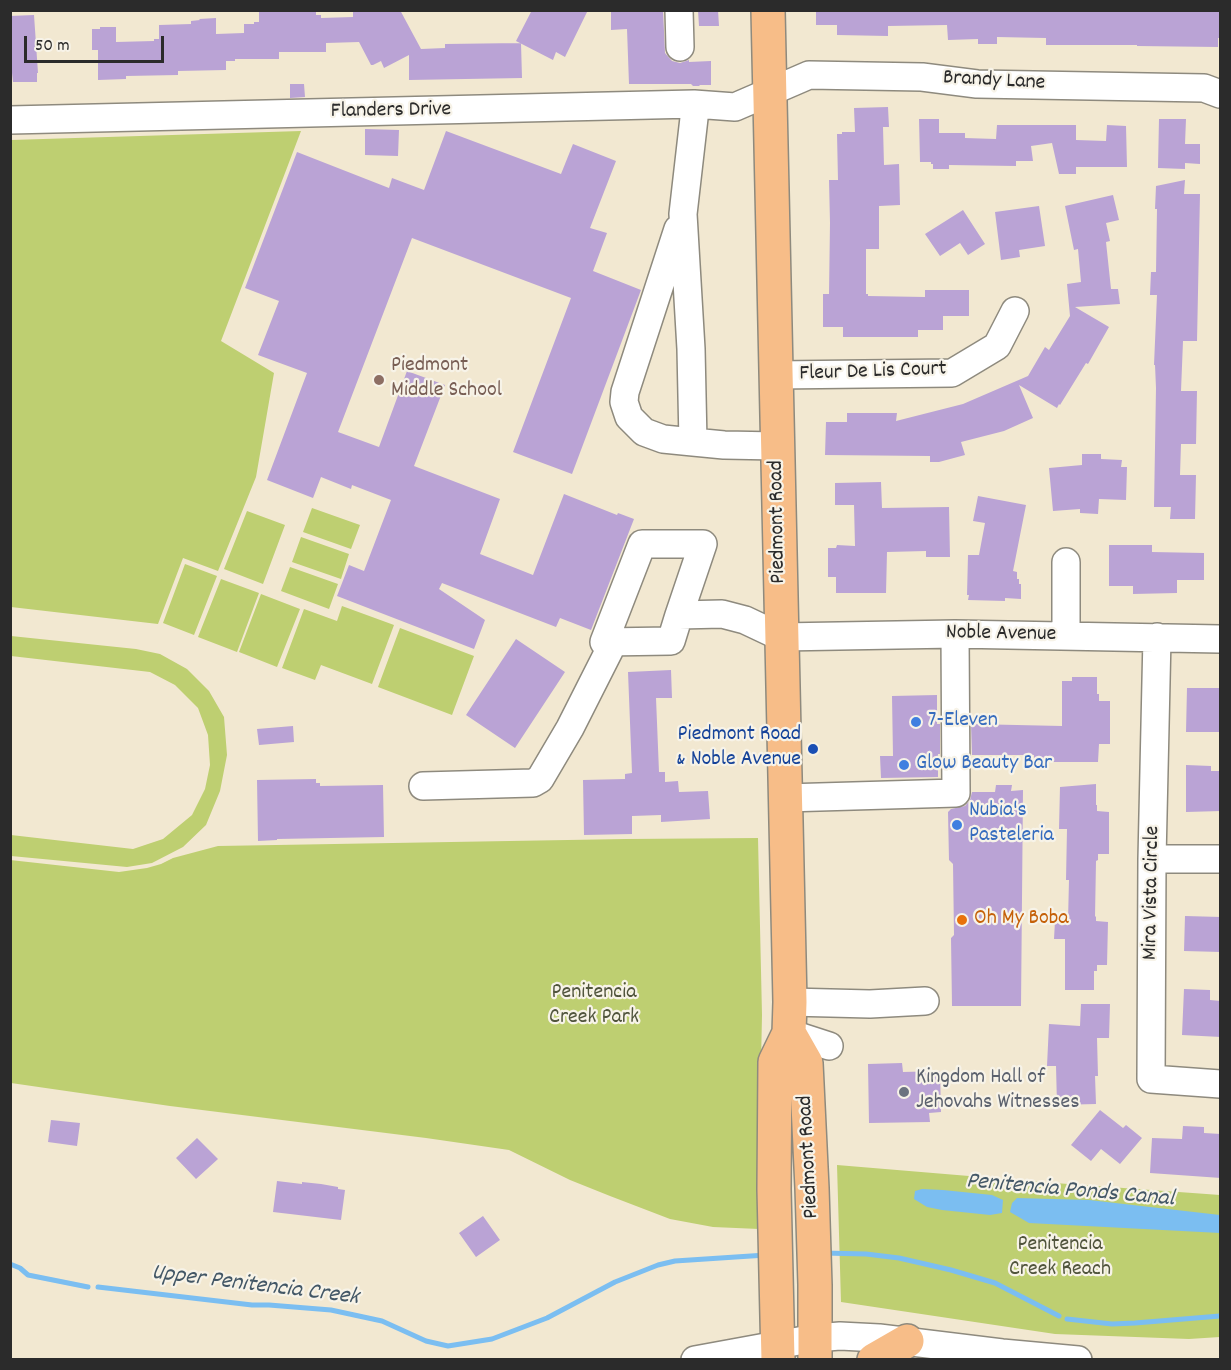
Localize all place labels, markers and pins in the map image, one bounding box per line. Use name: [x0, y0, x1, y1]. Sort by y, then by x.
place label: Piedmont Middle School: [391, 354, 502, 406]
marker: Piedmont Middle School: [372, 373, 386, 387]
place label: 7-Eleven: [928, 709, 998, 735]
marker: 7-Eleven: [909, 715, 923, 729]
place label: Piedmont Road & Noble Avenue: [676, 723, 801, 774]
marker: Piedmont Road & Noble Avenue: [806, 742, 820, 756]
place label: Glow Beauty Bar: [916, 752, 1052, 778]
marker: Glow Beauty Bar: [897, 758, 911, 772]
place label: Nubia's Pasteleria: [969, 799, 1054, 850]
marker: Nubia's Pasteleria: [950, 818, 964, 832]
place label: Oh My Boba: [974, 907, 1069, 933]
marker: Oh My Boba: [955, 913, 969, 927]
place label: Kingdom Hall of Jehovahs Witnesses: [916, 1066, 1080, 1118]
marker: Kingdom Hall of Jehovahs Witnesses: [897, 1085, 911, 1099]

